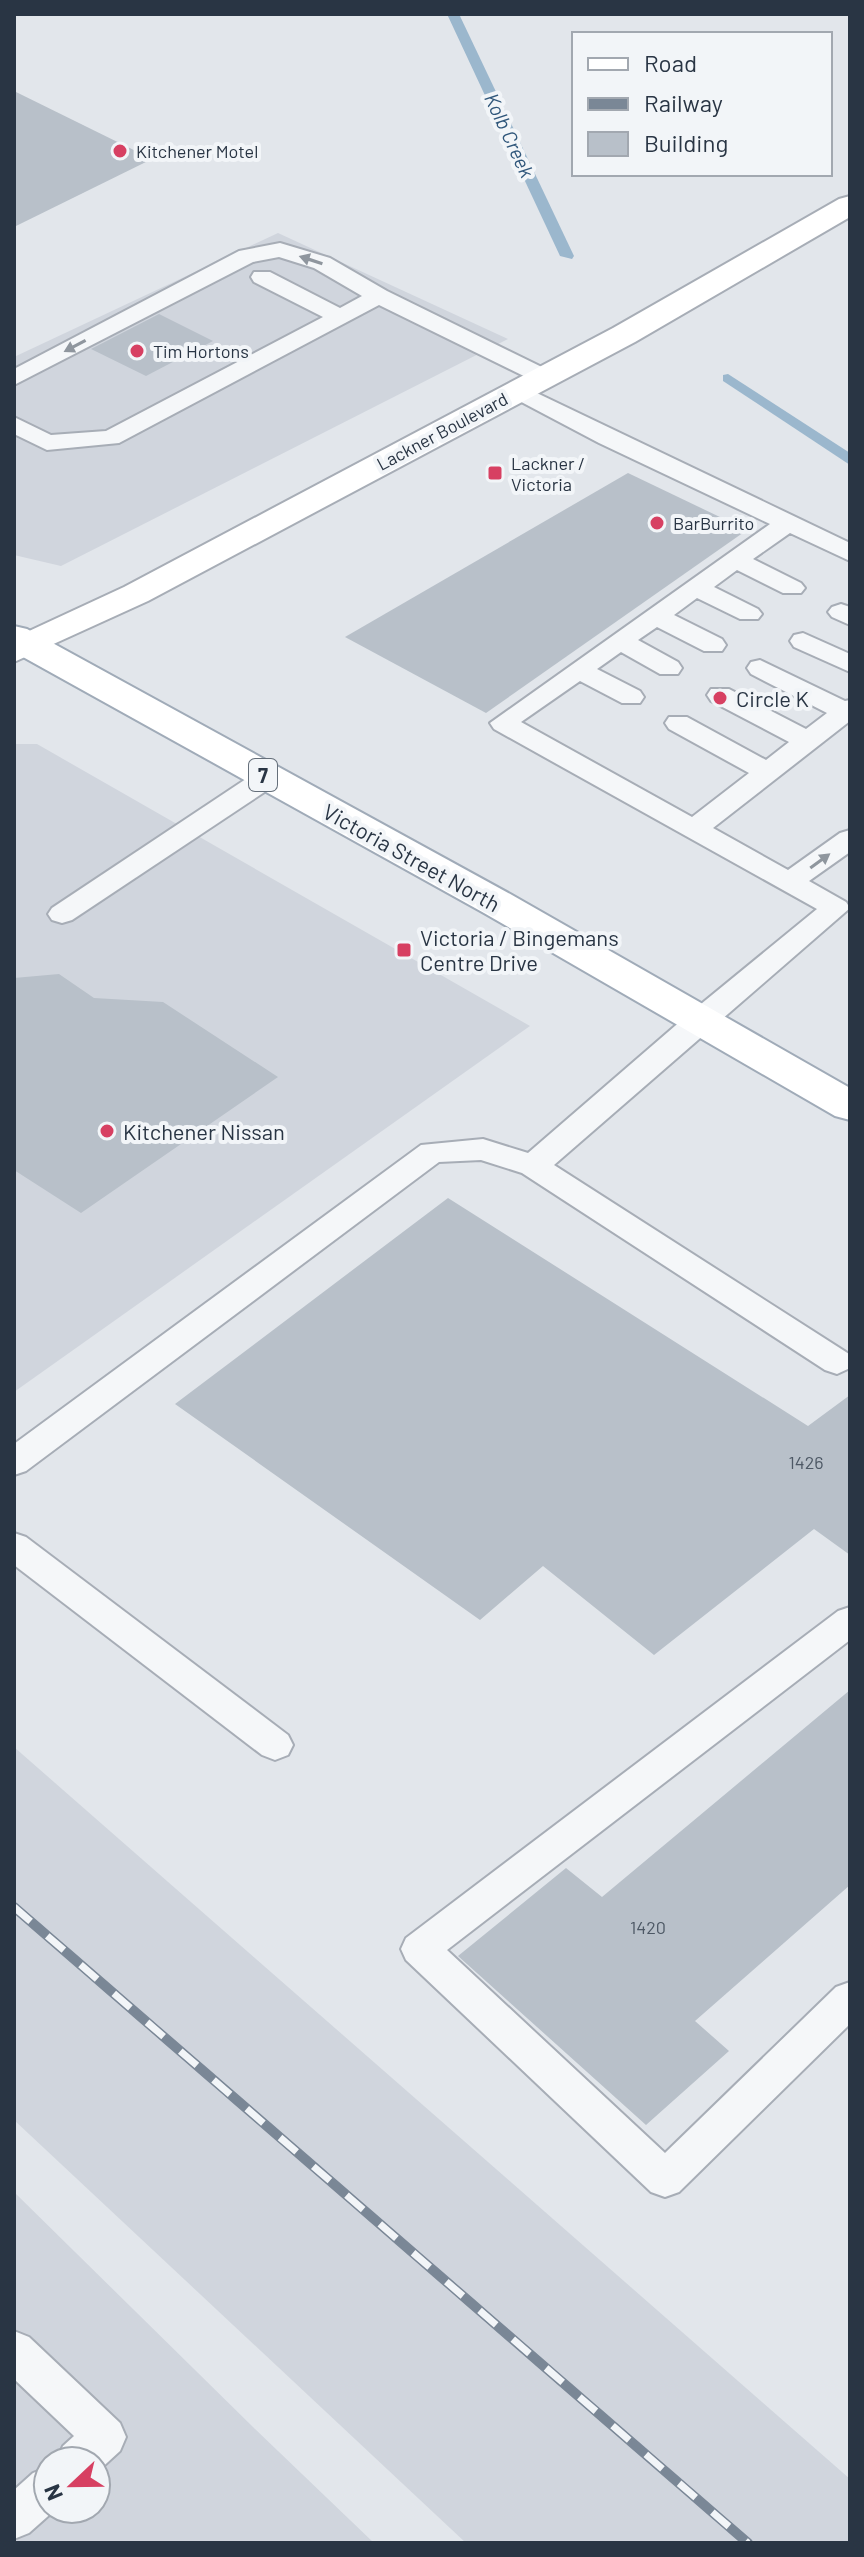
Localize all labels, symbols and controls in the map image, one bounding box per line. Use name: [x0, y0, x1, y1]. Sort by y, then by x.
legend: [572, 32, 832, 176]
text: Road: [644, 48, 697, 77]
text: Railway: [644, 88, 723, 117]
water label: Kolb Creek: [480, 89, 540, 181]
text: Building: [644, 128, 728, 157]
place label: Kitchener Motel: [136, 140, 258, 162]
marker: Kitchener Motel: [111, 142, 129, 160]
one-way arrow: [298, 253, 322, 265]
one-way arrow: [63, 340, 86, 353]
place label: Tim Hortons: [153, 340, 249, 362]
marker: Tim Hortons: [128, 342, 146, 360]
street label: Lackner Boulevard: [373, 387, 511, 475]
place label: Lackner / Victoria: [511, 452, 585, 495]
marker: Lackner / Victoria: [486, 464, 504, 482]
place label: BarBurrito: [673, 512, 754, 534]
marker: BarBurrito: [648, 514, 666, 532]
place label: Circle K: [736, 685, 809, 711]
marker: Circle K: [711, 689, 729, 707]
road number: 7: [249, 759, 277, 791]
street label: Victoria Street North: [319, 798, 505, 916]
one-way arrow: [810, 853, 830, 869]
place label: Victoria / Bingemans Centre Drive: [420, 924, 619, 975]
marker: Victoria / Bingemans Centre Drive: [395, 941, 413, 959]
place label: Kitchener Nissan: [123, 1118, 285, 1144]
marker: Kitchener Nissan: [98, 1122, 116, 1140]
house number: 1426: [788, 1451, 824, 1473]
house number: 1420: [630, 1916, 666, 1938]
north arrow: [32, 2445, 112, 2525]
text: N: [38, 2481, 67, 2505]

